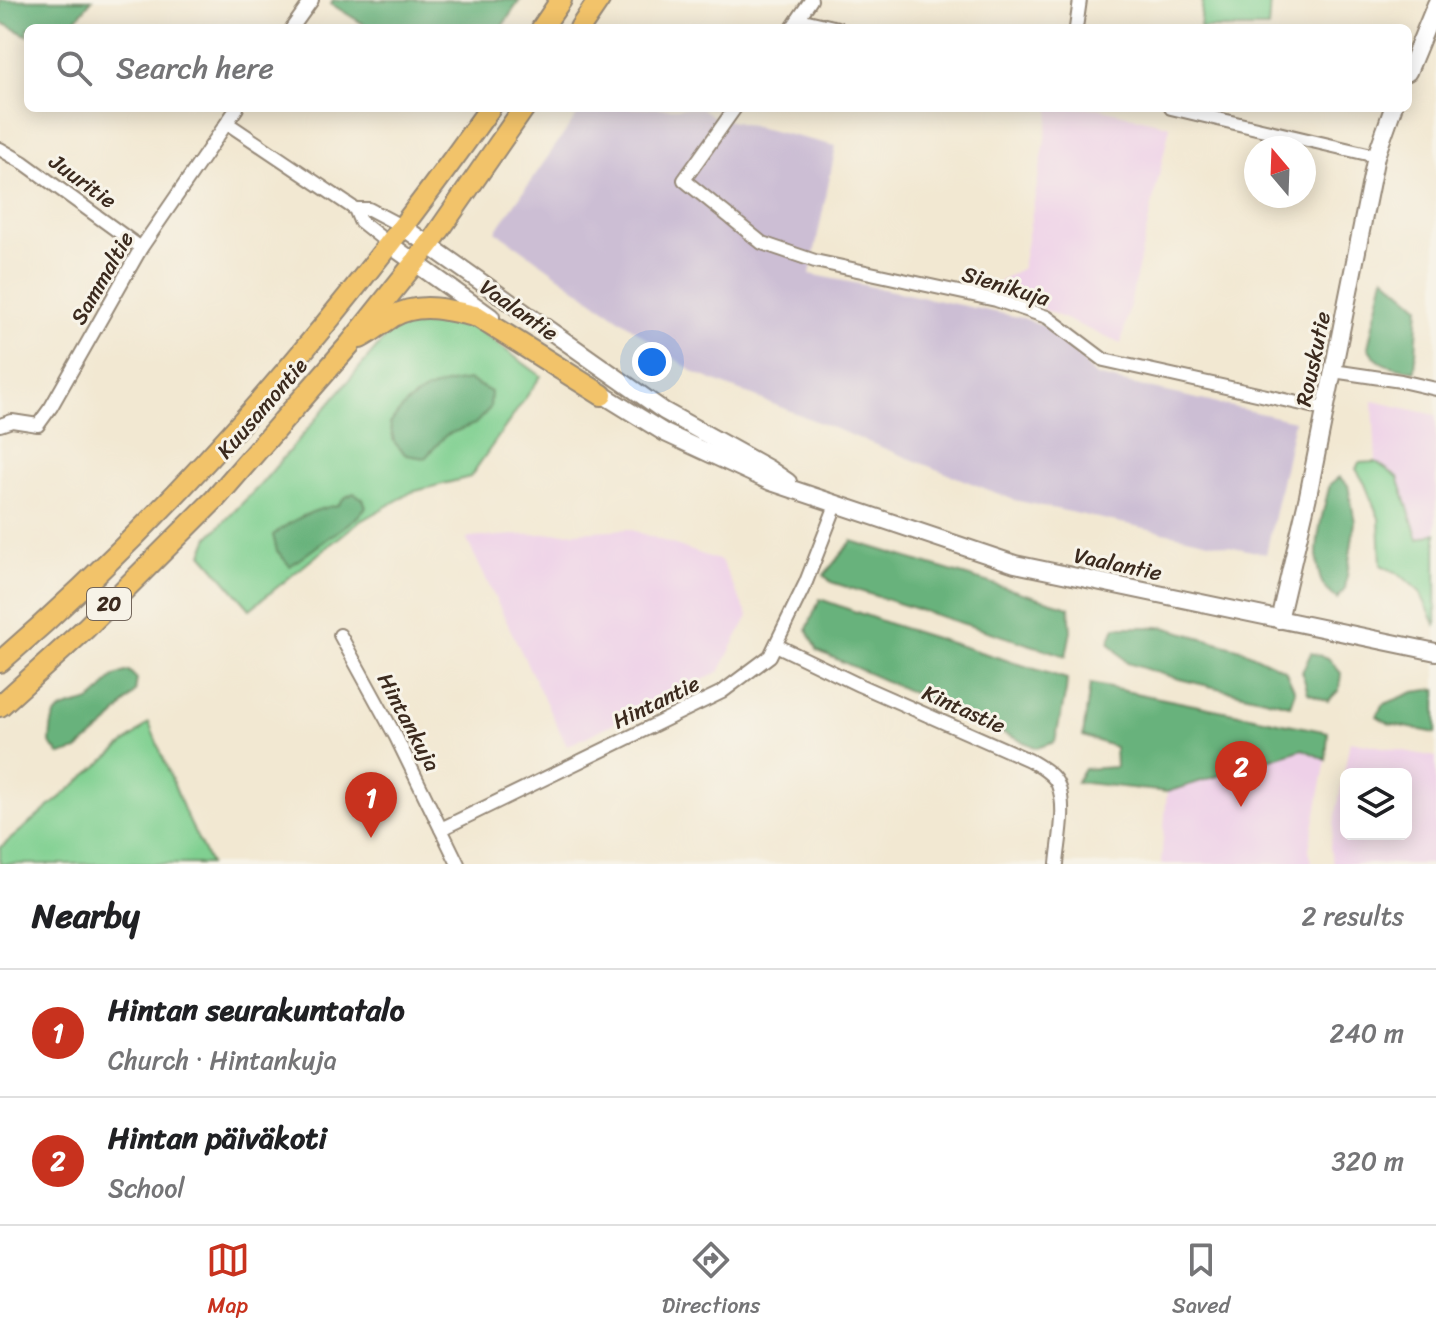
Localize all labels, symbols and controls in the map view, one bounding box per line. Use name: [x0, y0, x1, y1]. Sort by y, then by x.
search box: [24, 24, 1412, 112]
text: Search here: [116, 41, 274, 95]
icon: search: [52, 46, 96, 90]
north arrow: [1244, 136, 1316, 208]
street label: Juuritie: [40, 142, 125, 219]
street label: Sammaltie: [59, 224, 145, 332]
street label: Sienikuja: [957, 254, 1056, 318]
street label: Vaalantie: [471, 268, 567, 352]
street label: Rouskutie: [1284, 308, 1342, 410]
your location: [632, 342, 672, 382]
street label: Kuusamontie: [206, 348, 318, 468]
street label: Vaalantie: [1070, 536, 1166, 592]
road number: 20: [87, 588, 131, 620]
street label: Hintantie: [606, 664, 706, 740]
street label: Hintankuja: [366, 665, 452, 779]
street label: Kintastie: [916, 673, 1012, 745]
pin: 2: [1215, 741, 1267, 807]
map controls: [1340, 768, 1412, 840]
button: layers: [1340, 768, 1412, 840]
pin: 1: [345, 772, 397, 838]
text: Nearby: [32, 886, 140, 946]
text: 2 results: [1302, 893, 1404, 939]
text: Hintan seurakuntatalo: [108, 983, 405, 1037]
text: 1: [52, 1010, 64, 1056]
text: 240 m: [1330, 1010, 1404, 1056]
text: Church · Hintankuja: [108, 1037, 337, 1083]
text: Hintan päiväkoti: [108, 1111, 327, 1165]
text: 2: [50, 1138, 66, 1184]
text: 320 m: [1332, 1138, 1404, 1184]
text: School: [108, 1165, 185, 1211]
tab: Map: [206, 1238, 250, 1325]
tab: Directions: [662, 1238, 760, 1325]
tab: Saved: [1172, 1238, 1230, 1325]

